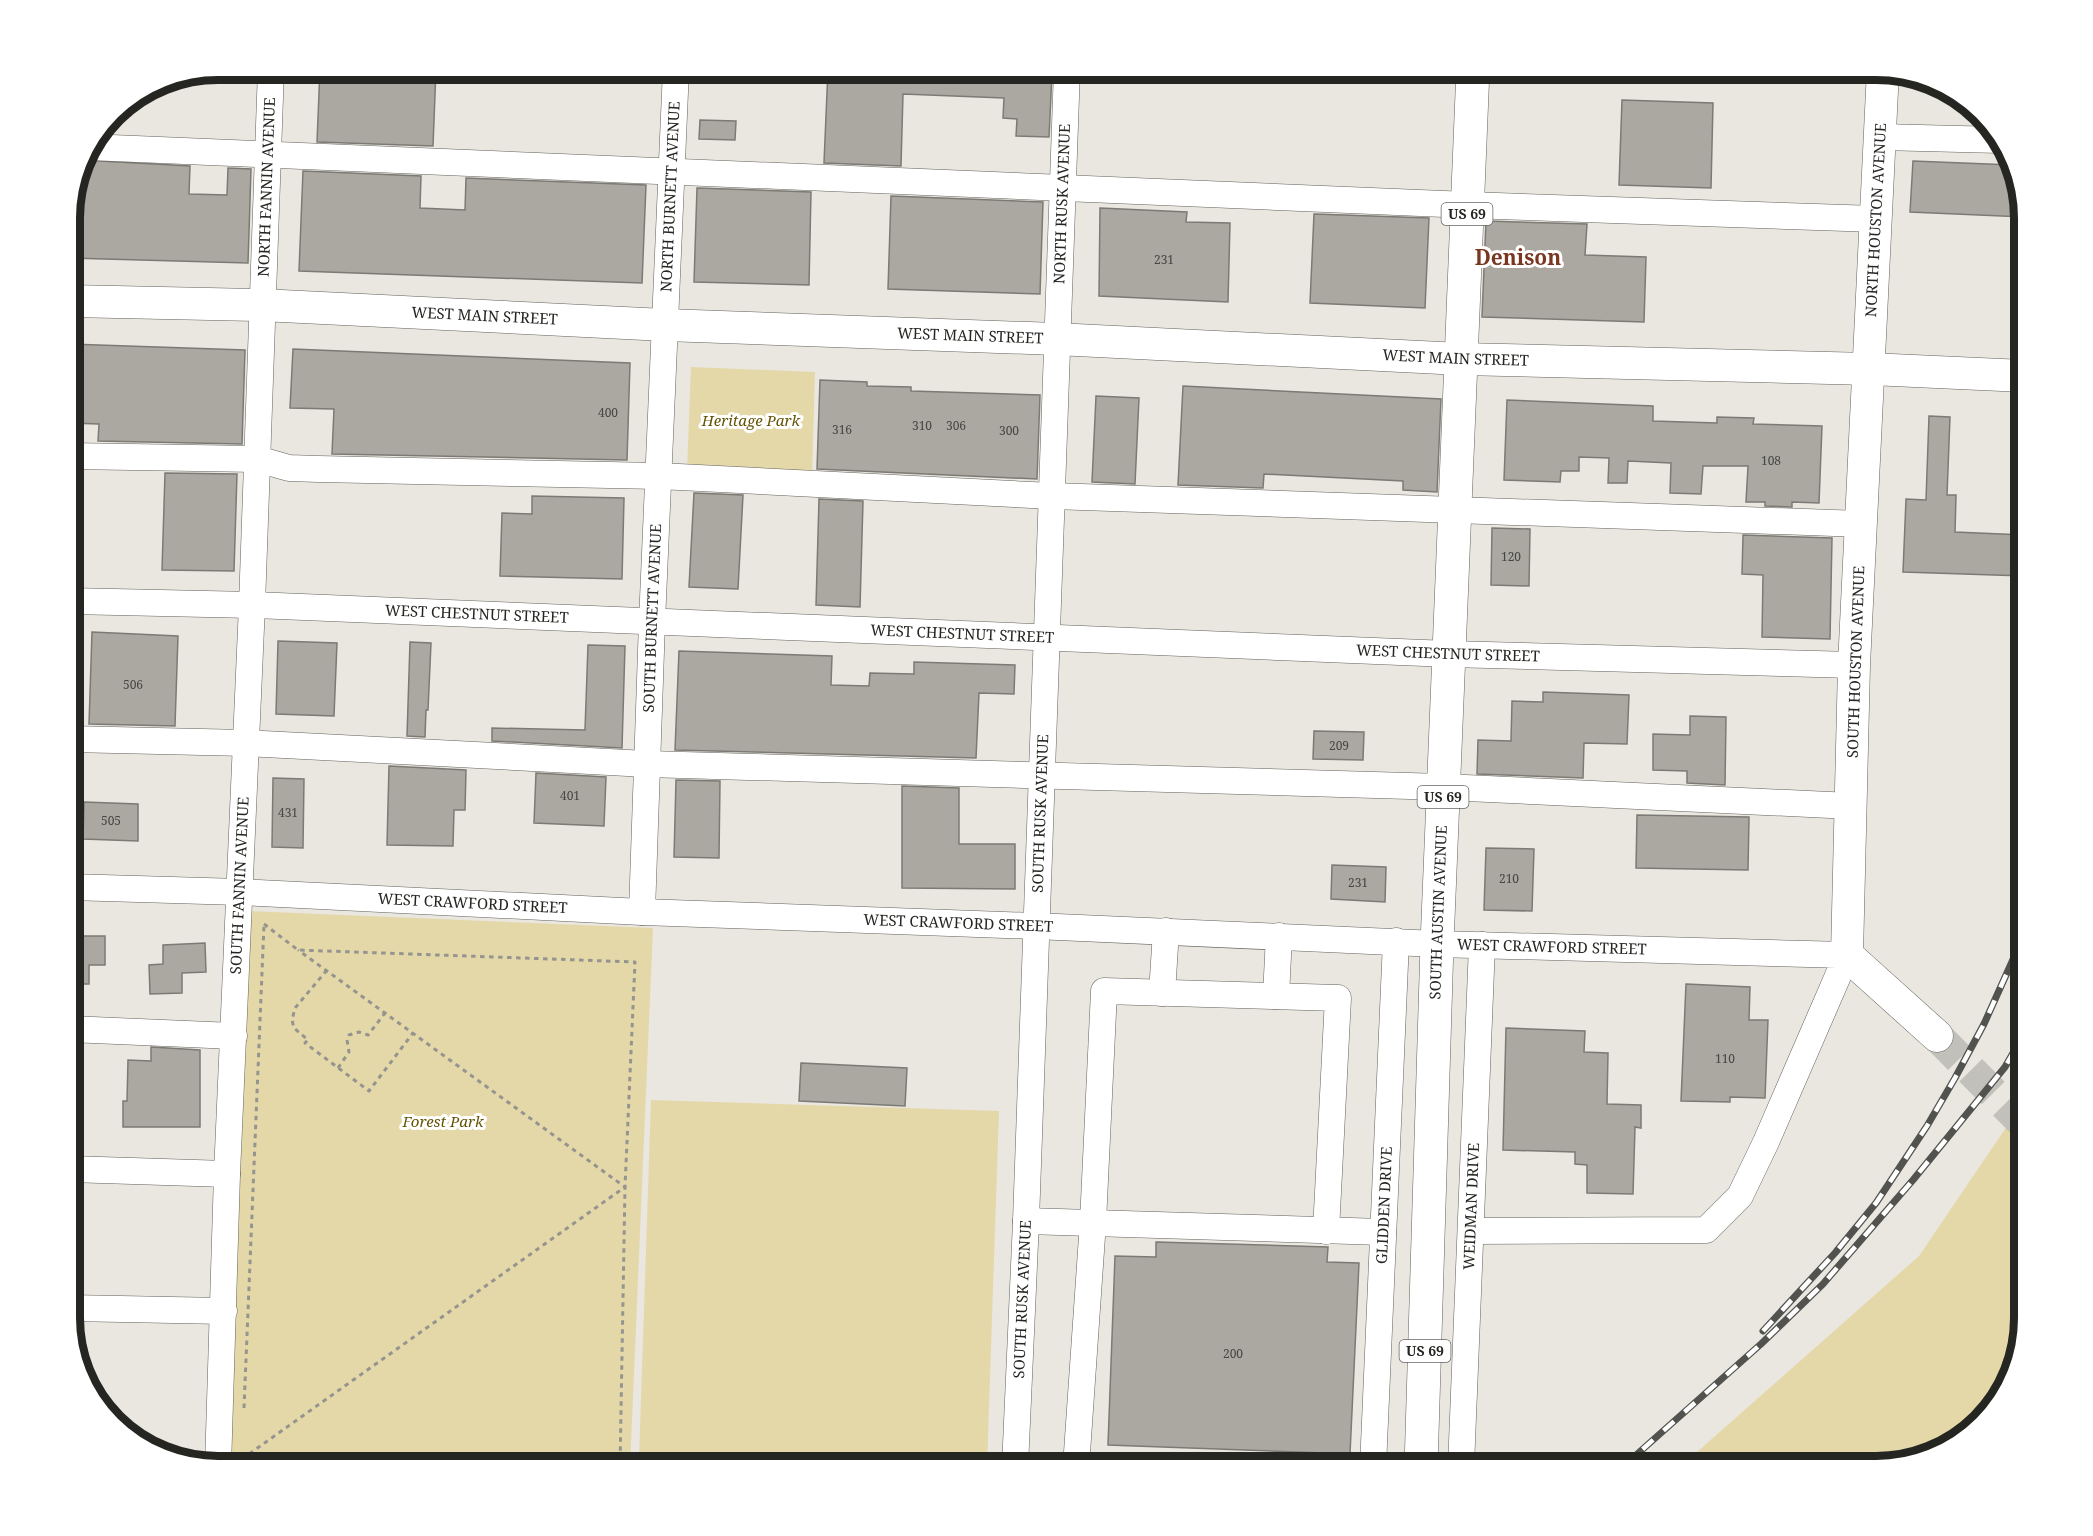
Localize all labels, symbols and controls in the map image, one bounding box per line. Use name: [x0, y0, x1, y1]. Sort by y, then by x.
street label: NORTH FANNIN AVENUE: [253, 97, 279, 277]
street label: NORTH BURNETT AVENUE: [655, 101, 684, 292]
street label: NORTH HOUSTON AVENUE: [1860, 122, 1890, 318]
street label: NORTH RUSK AVENUE: [1048, 123, 1074, 285]
road number: US 69: [1442, 203, 1492, 225]
district label: Denison: [1475, 243, 1561, 271]
house number: 231: [1154, 251, 1174, 268]
street label: WEST MAIN STREET: [411, 301, 558, 329]
street label: WEST MAIN STREET: [897, 322, 1044, 348]
street label: WEST MAIN STREET: [1382, 344, 1529, 370]
house number: 400: [598, 404, 618, 421]
park label: Heritage Park: [701, 410, 801, 430]
house number: 310: [912, 417, 932, 434]
house number: 306: [946, 417, 966, 434]
house number: 316: [832, 421, 852, 438]
house number: 300: [999, 422, 1019, 439]
house number: 108: [1761, 452, 1781, 469]
street label: SOUTH BURNETT AVENUE: [638, 523, 665, 713]
house number: 120: [1501, 548, 1521, 565]
street label: SOUTH HOUSTON AVENUE: [1842, 565, 1868, 758]
street label: WEST CHESTNUT STREET: [385, 599, 569, 627]
street label: WEST CHESTNUT STREET: [870, 619, 1055, 647]
street label: WEST CHESTNUT STREET: [1356, 639, 1540, 665]
house number: 506: [123, 676, 143, 693]
street label: SOUTH RUSK AVENUE: [1027, 734, 1052, 893]
house number: 209: [1329, 737, 1349, 754]
road number: US 69: [1418, 786, 1468, 808]
house number: 401: [560, 787, 580, 804]
street label: SOUTH FANNIN AVENUE: [225, 796, 253, 975]
house number: 431: [278, 804, 298, 821]
house number: 505: [101, 812, 121, 829]
street label: SOUTH AUSTIN AVENUE: [1424, 825, 1451, 1000]
house number: 210: [1499, 870, 1519, 887]
house number: 231: [1348, 874, 1368, 891]
street label: WEST CRAWFORD STREET: [377, 888, 568, 917]
street label: WEST CRAWFORD STREET: [863, 909, 1054, 936]
street label: WEST CRAWFORD STREET: [1457, 934, 1647, 959]
house number: 110: [1715, 1050, 1735, 1067]
park label: Forest Park: [402, 1111, 484, 1131]
street label: WEIDMAN DRIVE: [1458, 1142, 1483, 1270]
street label: GLIDDEN DRIVE: [1371, 1146, 1396, 1265]
street label: SOUTH RUSK AVENUE: [1008, 1219, 1035, 1379]
road number: US 69: [1400, 1340, 1450, 1362]
house number: 200: [1223, 1345, 1243, 1362]

